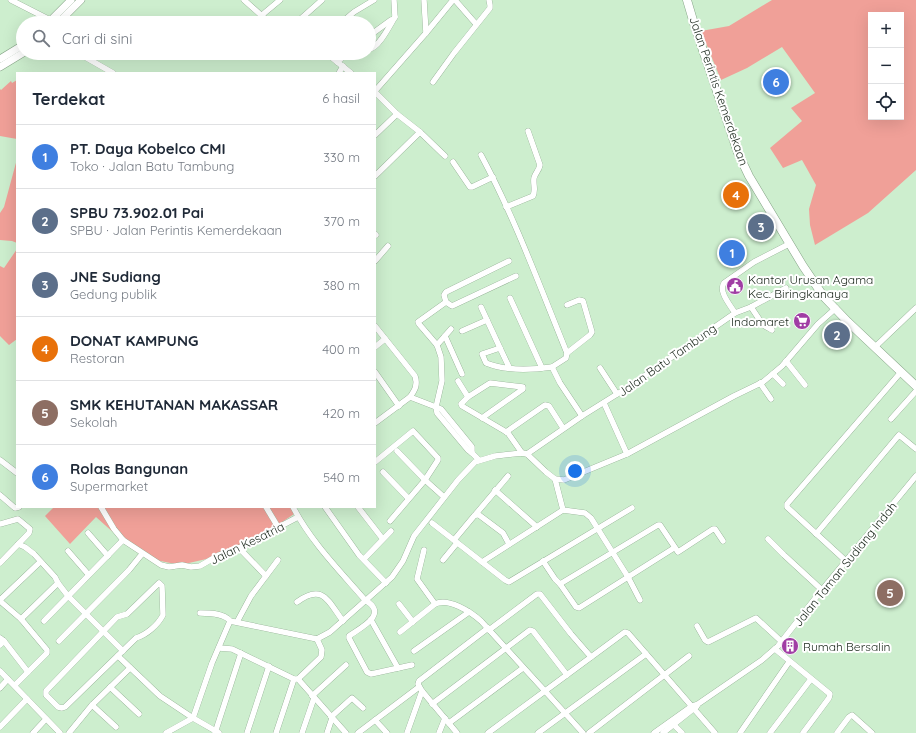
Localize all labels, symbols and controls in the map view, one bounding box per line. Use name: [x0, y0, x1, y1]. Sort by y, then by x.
map controls: [868, 12, 904, 120]
button: +: [868, 12, 904, 48]
street label: Jalan Perintis Kemerdekaan: [686, 15, 752, 167]
search box: [16, 16, 376, 60]
icon: search: [30, 27, 52, 49]
text: Cari di sini: [62, 29, 133, 48]
button: −: [868, 48, 904, 84]
pin: 6: [763, 67, 789, 97]
button: locate: [868, 84, 904, 120]
text: Terdekat: [32, 88, 106, 109]
text: 6 hasil: [322, 90, 360, 106]
text: PT. Daya Kobelco CMI: [70, 139, 226, 158]
text: 1: [42, 149, 48, 165]
text: 330 m: [323, 149, 360, 165]
text: Toko · Jalan Batu Tambung: [70, 158, 234, 174]
pin: 4: [723, 180, 749, 210]
text: SPBU 73.902.01 Pai: [70, 203, 204, 222]
pin: 3: [748, 212, 774, 242]
text: 2: [41, 213, 49, 229]
text: 370 m: [323, 213, 360, 229]
text: SPBU · Jalan Perintis Kemerdekaan: [70, 222, 282, 238]
pin: 1: [719, 238, 745, 268]
text: JNE Sudiang: [70, 267, 161, 286]
place label: Kantor Urusan Agama Kec. Biringkanaya: [748, 272, 873, 301]
public building icon: Kantor Urusan Agama Kec. Biringkanaya: [725, 276, 745, 296]
text: 3: [42, 277, 48, 293]
text: 380 m: [323, 277, 360, 293]
text: Gedung publik: [70, 286, 157, 302]
supermarket icon: Indomaret: [792, 311, 812, 331]
place label: Indomaret: [731, 314, 789, 329]
street label: Jalan Batu Tambung: [615, 320, 719, 400]
pin: 2: [824, 320, 850, 350]
text: DONAT KAMPUNG: [70, 331, 198, 350]
text: 4: [41, 341, 49, 357]
text: 400 m: [322, 341, 360, 357]
text: Restoran: [70, 350, 125, 366]
text: SMK KEHUTANAN MAKASSAR: [70, 395, 278, 414]
text: 5: [41, 405, 49, 421]
text: 420 m: [323, 405, 360, 421]
text: Sekolah: [70, 414, 117, 430]
text: Rolas Bangunan: [70, 459, 188, 478]
your location: [565, 461, 585, 481]
text: 6: [41, 469, 49, 485]
text: 540 m: [323, 469, 360, 485]
text: Supermarket: [70, 478, 148, 494]
street label: Jalan Taman Sudiang Indah: [790, 499, 900, 629]
street label: Jalan Kesatria: [208, 519, 286, 567]
pin: 5: [877, 578, 903, 608]
building icon: Rumah Bersalin: [780, 636, 800, 656]
place label: Rumah Bersalin: [803, 639, 891, 654]

